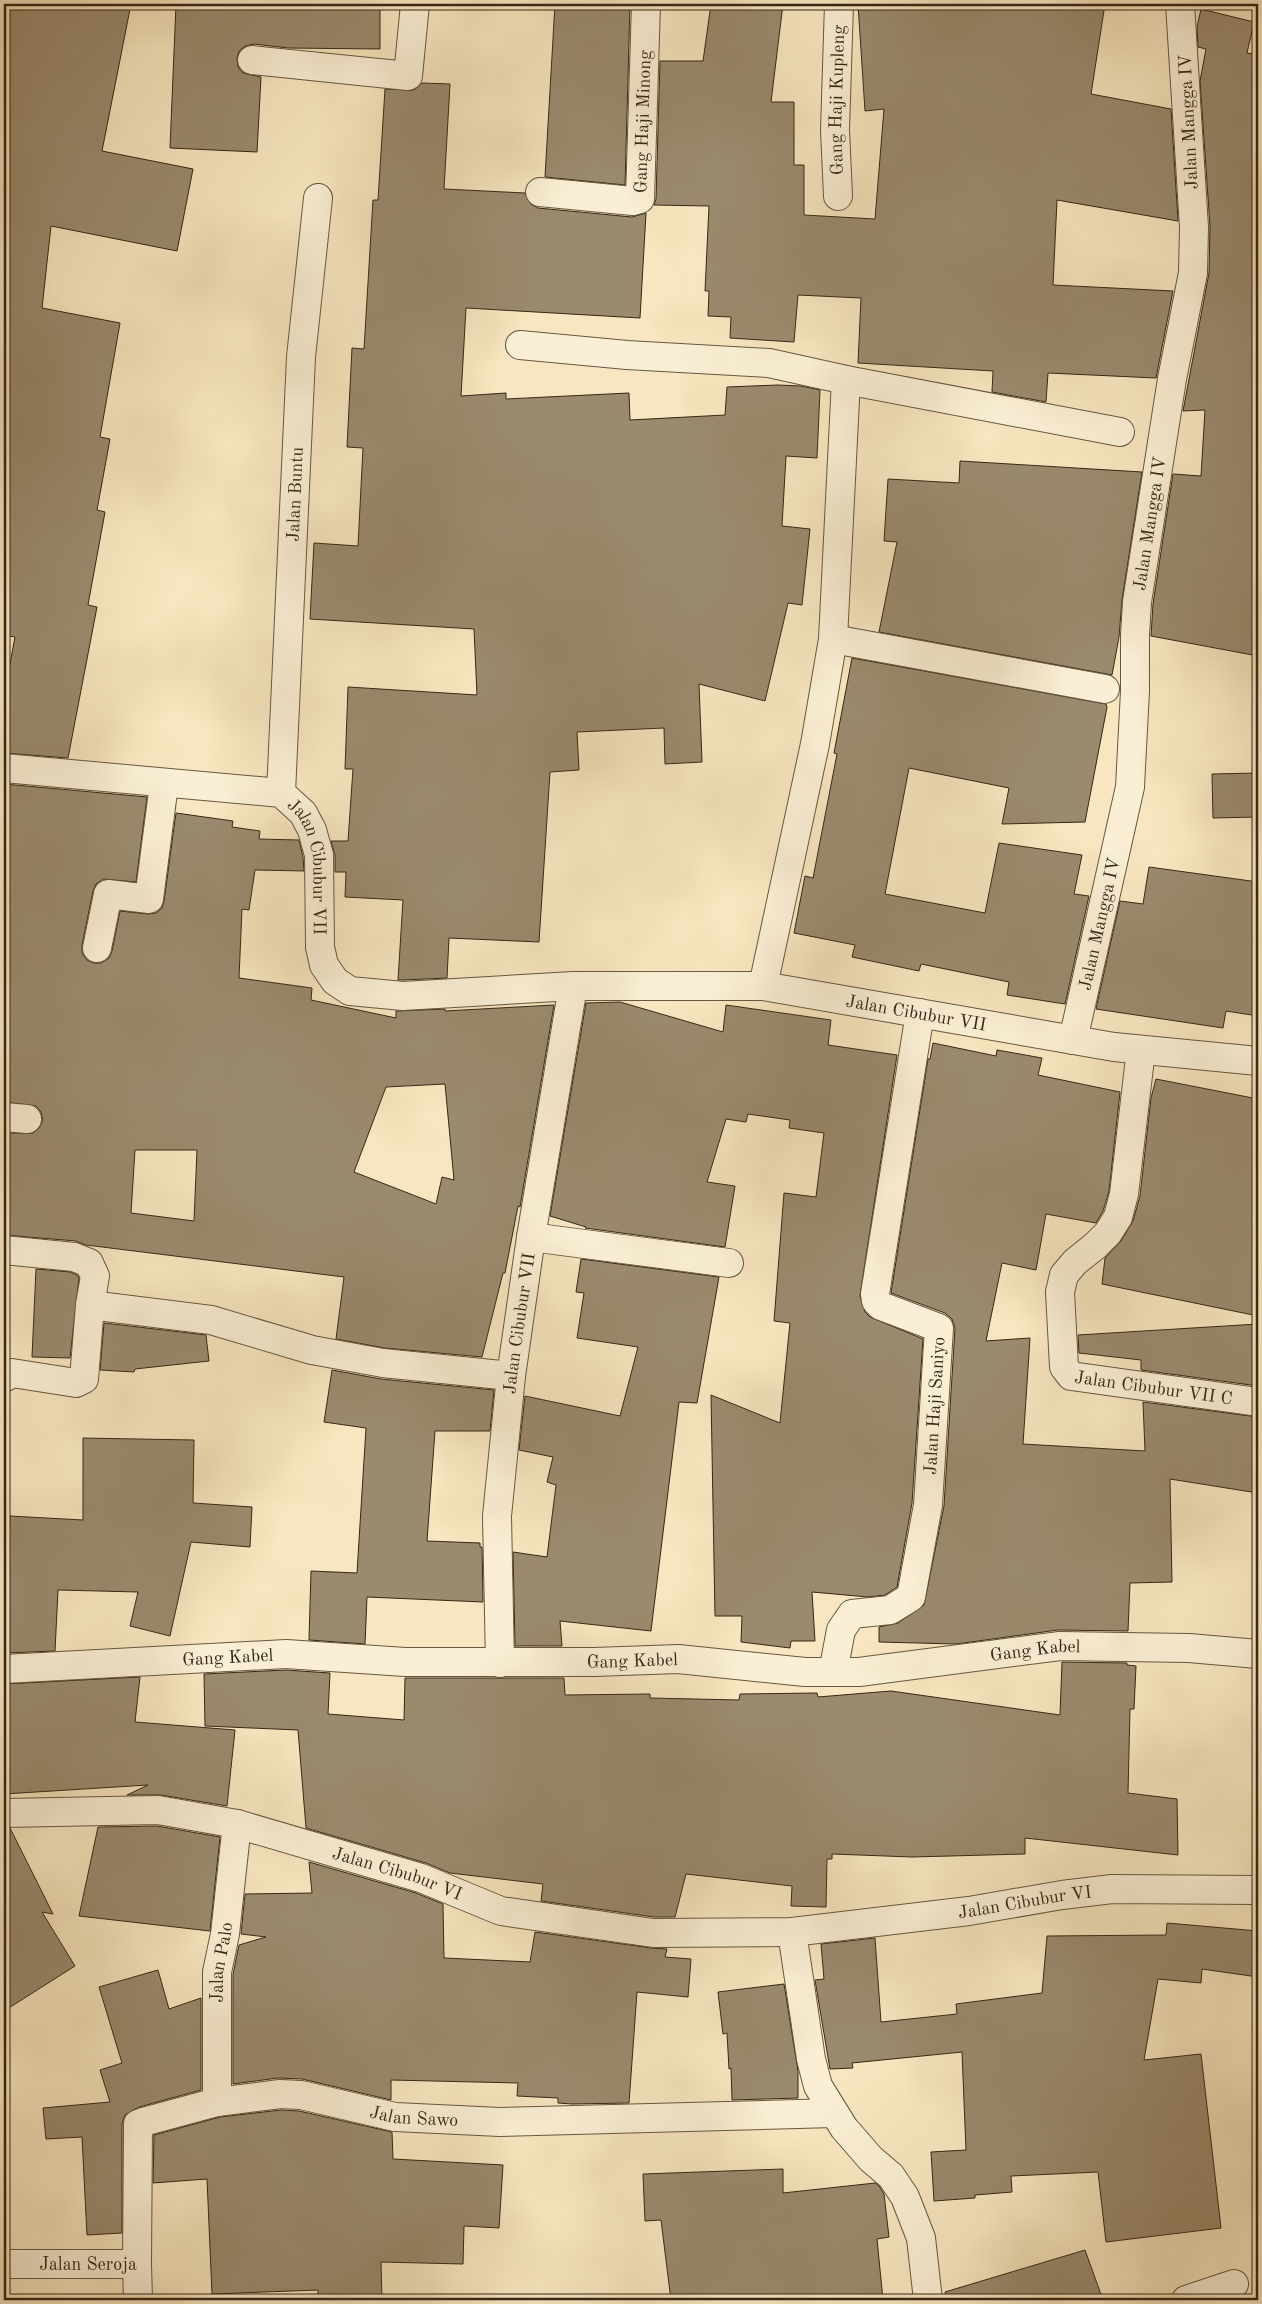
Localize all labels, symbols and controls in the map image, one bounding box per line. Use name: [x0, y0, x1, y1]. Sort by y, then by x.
street label: Gang Haji Kupleng: [827, 24, 848, 176]
street label: Gang Haji Minong: [632, 50, 655, 194]
street label: Jalan Mangga IV: [1176, 54, 1202, 190]
street label: Jalan Buntu: [285, 446, 307, 542]
street label: Jalan Mangga IV: [1131, 455, 1170, 592]
street label: Jalan Cibubur VII: [284, 796, 328, 935]
street label: Jalan Mangga IV: [1076, 856, 1124, 992]
street label: Jalan Cibubur VII: [844, 993, 988, 1035]
street label: Jalan Cibubur VII: [501, 1252, 539, 1395]
street label: Jalan Haji Saniyo: [922, 1336, 948, 1475]
street label: Jalan Cibubur VII C: [1073, 1369, 1234, 1408]
street label: Gang Kabel: [989, 1638, 1081, 1665]
street label: Gang Kabel: [182, 1647, 274, 1670]
street label: Gang Kabel: [587, 1651, 678, 1672]
street label: Jalan Cibubur VI: [330, 1845, 464, 1904]
street label: Jalan Cibubur VI: [957, 1883, 1093, 1922]
street label: Jalan Palo: [209, 1921, 236, 2003]
street label: Jalan Sawo: [368, 2103, 459, 2130]
street label: Jalan Seroja: [39, 2256, 137, 2274]

